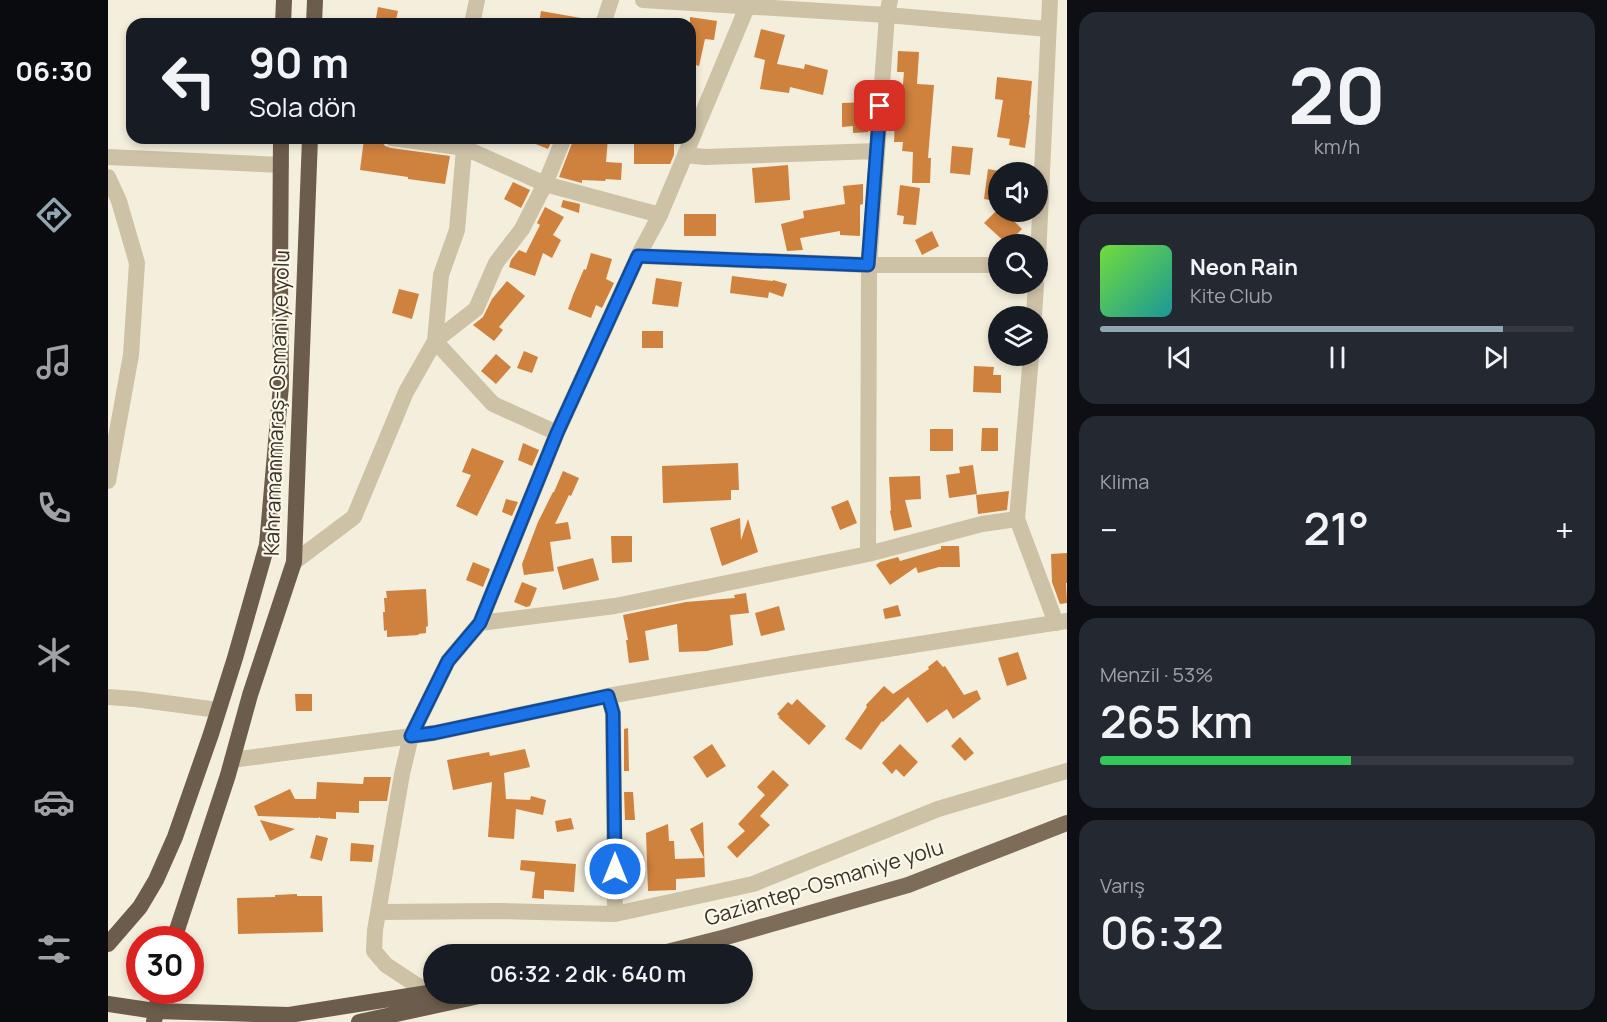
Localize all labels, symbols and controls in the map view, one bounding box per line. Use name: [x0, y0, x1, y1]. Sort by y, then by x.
text: 90 m: [249, 33, 349, 91]
text: 20: [1288, 41, 1386, 147]
icon: left: [150, 42, 228, 120]
text: 06:30: [15, 52, 93, 89]
pin: [854, 80, 905, 131]
text: Sola dön: [249, 88, 356, 125]
icon: arrive: [863, 89, 896, 122]
text: km/h: [1314, 133, 1360, 160]
map controls: [988, 162, 1048, 366]
button: sound: [988, 162, 1048, 222]
icon: directions: [33, 194, 75, 236]
button: search: [988, 234, 1048, 294]
street label: Kahramanmaraş-Osmaniye yolu: [257, 249, 295, 556]
text: Neon Rain: [1190, 252, 1298, 282]
text: Kite Club: [1190, 282, 1273, 309]
button: layers: [988, 306, 1048, 366]
icon: music: [33, 341, 75, 383]
icon: previous: [1163, 341, 1196, 374]
icon: pause: [1321, 341, 1354, 374]
icon: next: [1479, 341, 1512, 374]
text: Klima: [1100, 468, 1149, 495]
icon: phone: [33, 487, 75, 529]
text: 21°: [1304, 497, 1369, 559]
text: −: [1100, 507, 1118, 552]
text: +: [1555, 507, 1574, 552]
icon: climate: [33, 634, 75, 676]
text: Menzil · 53%: [1100, 661, 1213, 688]
text: 265 km: [1100, 690, 1253, 752]
icon: car: [33, 781, 75, 823]
street label: Gaziantep-Osmaniye yolu: [701, 832, 947, 932]
position arrow: [583, 837, 647, 901]
text: Varış: [1100, 872, 1145, 899]
text: 06:32: [1100, 901, 1224, 963]
speed limit sign: 30: [126, 926, 204, 1004]
icon: filters: [33, 928, 75, 970]
text: 06:32 · 2 dk · 640 m: [490, 959, 686, 989]

